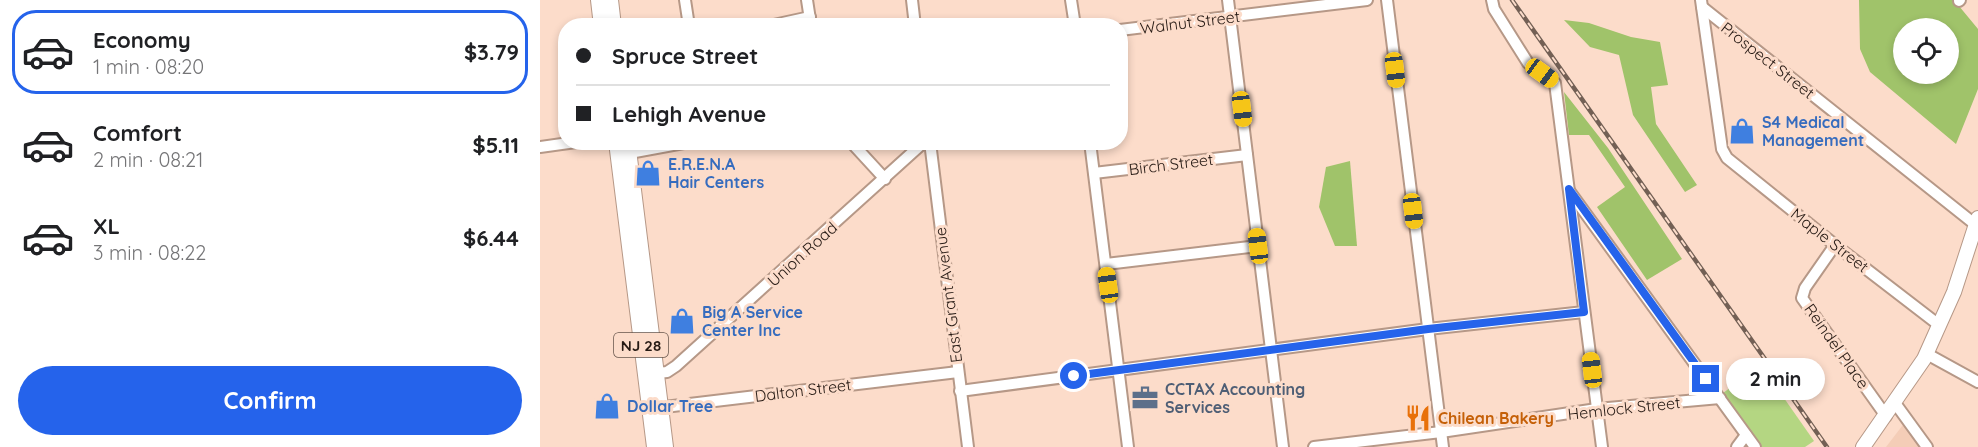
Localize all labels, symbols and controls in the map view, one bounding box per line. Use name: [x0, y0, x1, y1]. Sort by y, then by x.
street label: Walnut Street: [1139, 6, 1241, 38]
street label: Prospect Street: [1717, 17, 1819, 103]
map controls: [1893, 18, 1959, 84]
button: locate: [1893, 18, 1959, 84]
icon: car: [21, 25, 75, 79]
text: Economy: [93, 26, 191, 54]
text: $3.79: [464, 38, 519, 66]
text: Spruce Street: [612, 42, 758, 70]
car: [1384, 51, 1406, 89]
text: 1 min · 08:20: [93, 54, 204, 79]
car: [1522, 55, 1562, 91]
car: [1231, 90, 1253, 128]
text: Lehigh Avenue: [612, 100, 766, 128]
place label: S4 Medical Management: [1762, 112, 1864, 150]
shop icon: S4 Medical Management: [1727, 116, 1757, 146]
icon: car: [21, 118, 75, 172]
text: Comfort: [93, 119, 182, 147]
text: $5.11: [473, 131, 519, 159]
text: 2 min · 08:21: [93, 147, 203, 172]
street label: Birch Street: [1128, 149, 1214, 179]
place label: E.R.E.N.A Hair Centers: [668, 154, 765, 192]
shop icon: E.R.E.N.A Hair Centers: [633, 158, 663, 188]
car: [1402, 192, 1424, 230]
street label: Maple Street: [1787, 203, 1873, 277]
icon: car: [21, 211, 75, 265]
text: XL: [93, 212, 120, 240]
street label: Union Road: [763, 217, 841, 291]
text: $6.44: [463, 224, 519, 252]
street label: East Grant Avenue: [930, 226, 966, 364]
car: [1247, 227, 1269, 265]
text: 3 min · 08:22: [93, 240, 206, 265]
car: [1097, 266, 1119, 304]
street label: Reindel Place: [1800, 300, 1874, 392]
place label: Big A Service Center Inc: [702, 302, 803, 340]
shop icon: Big A Service Center Inc: [667, 306, 697, 336]
road number: NJ 28: [614, 333, 668, 357]
car: [1581, 351, 1603, 389]
callout: 2 min: [1727, 358, 1826, 400]
route start: [1060, 362, 1087, 389]
route end: [1692, 365, 1719, 392]
button: Confirm: [18, 366, 522, 435]
text: 2 min: [1749, 366, 1802, 391]
street label: Dalton Street: [754, 374, 852, 406]
place label: CCTAX Accounting Services: [1165, 379, 1305, 417]
office icon: CCTAX Accounting Services: [1130, 383, 1160, 413]
shop icon: Dollar Tree: [592, 391, 622, 421]
street label: Hemlock Street: [1567, 392, 1681, 424]
place label: Dollar Tree: [627, 396, 713, 416]
restaurant icon: Chilean Bakery: [1403, 403, 1433, 433]
place label: Chilean Bakery: [1438, 408, 1554, 428]

